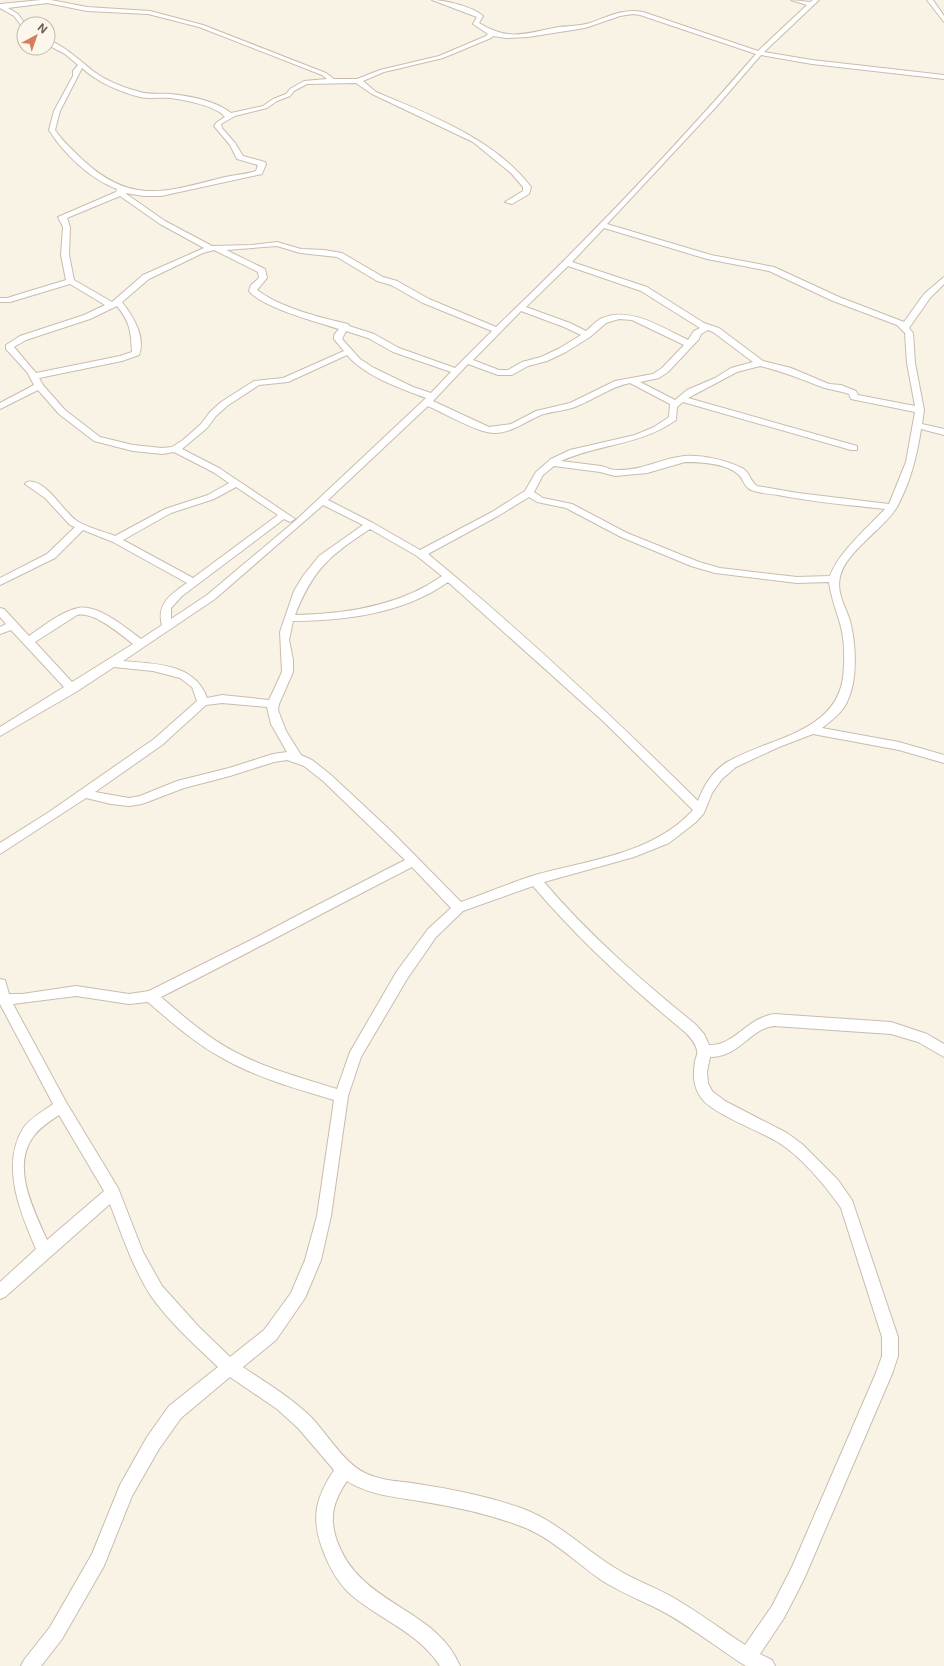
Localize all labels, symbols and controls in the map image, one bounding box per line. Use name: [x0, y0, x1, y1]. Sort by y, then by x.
north arrow: [16, 16, 56, 56]
text: N: [35, 20, 50, 36]

